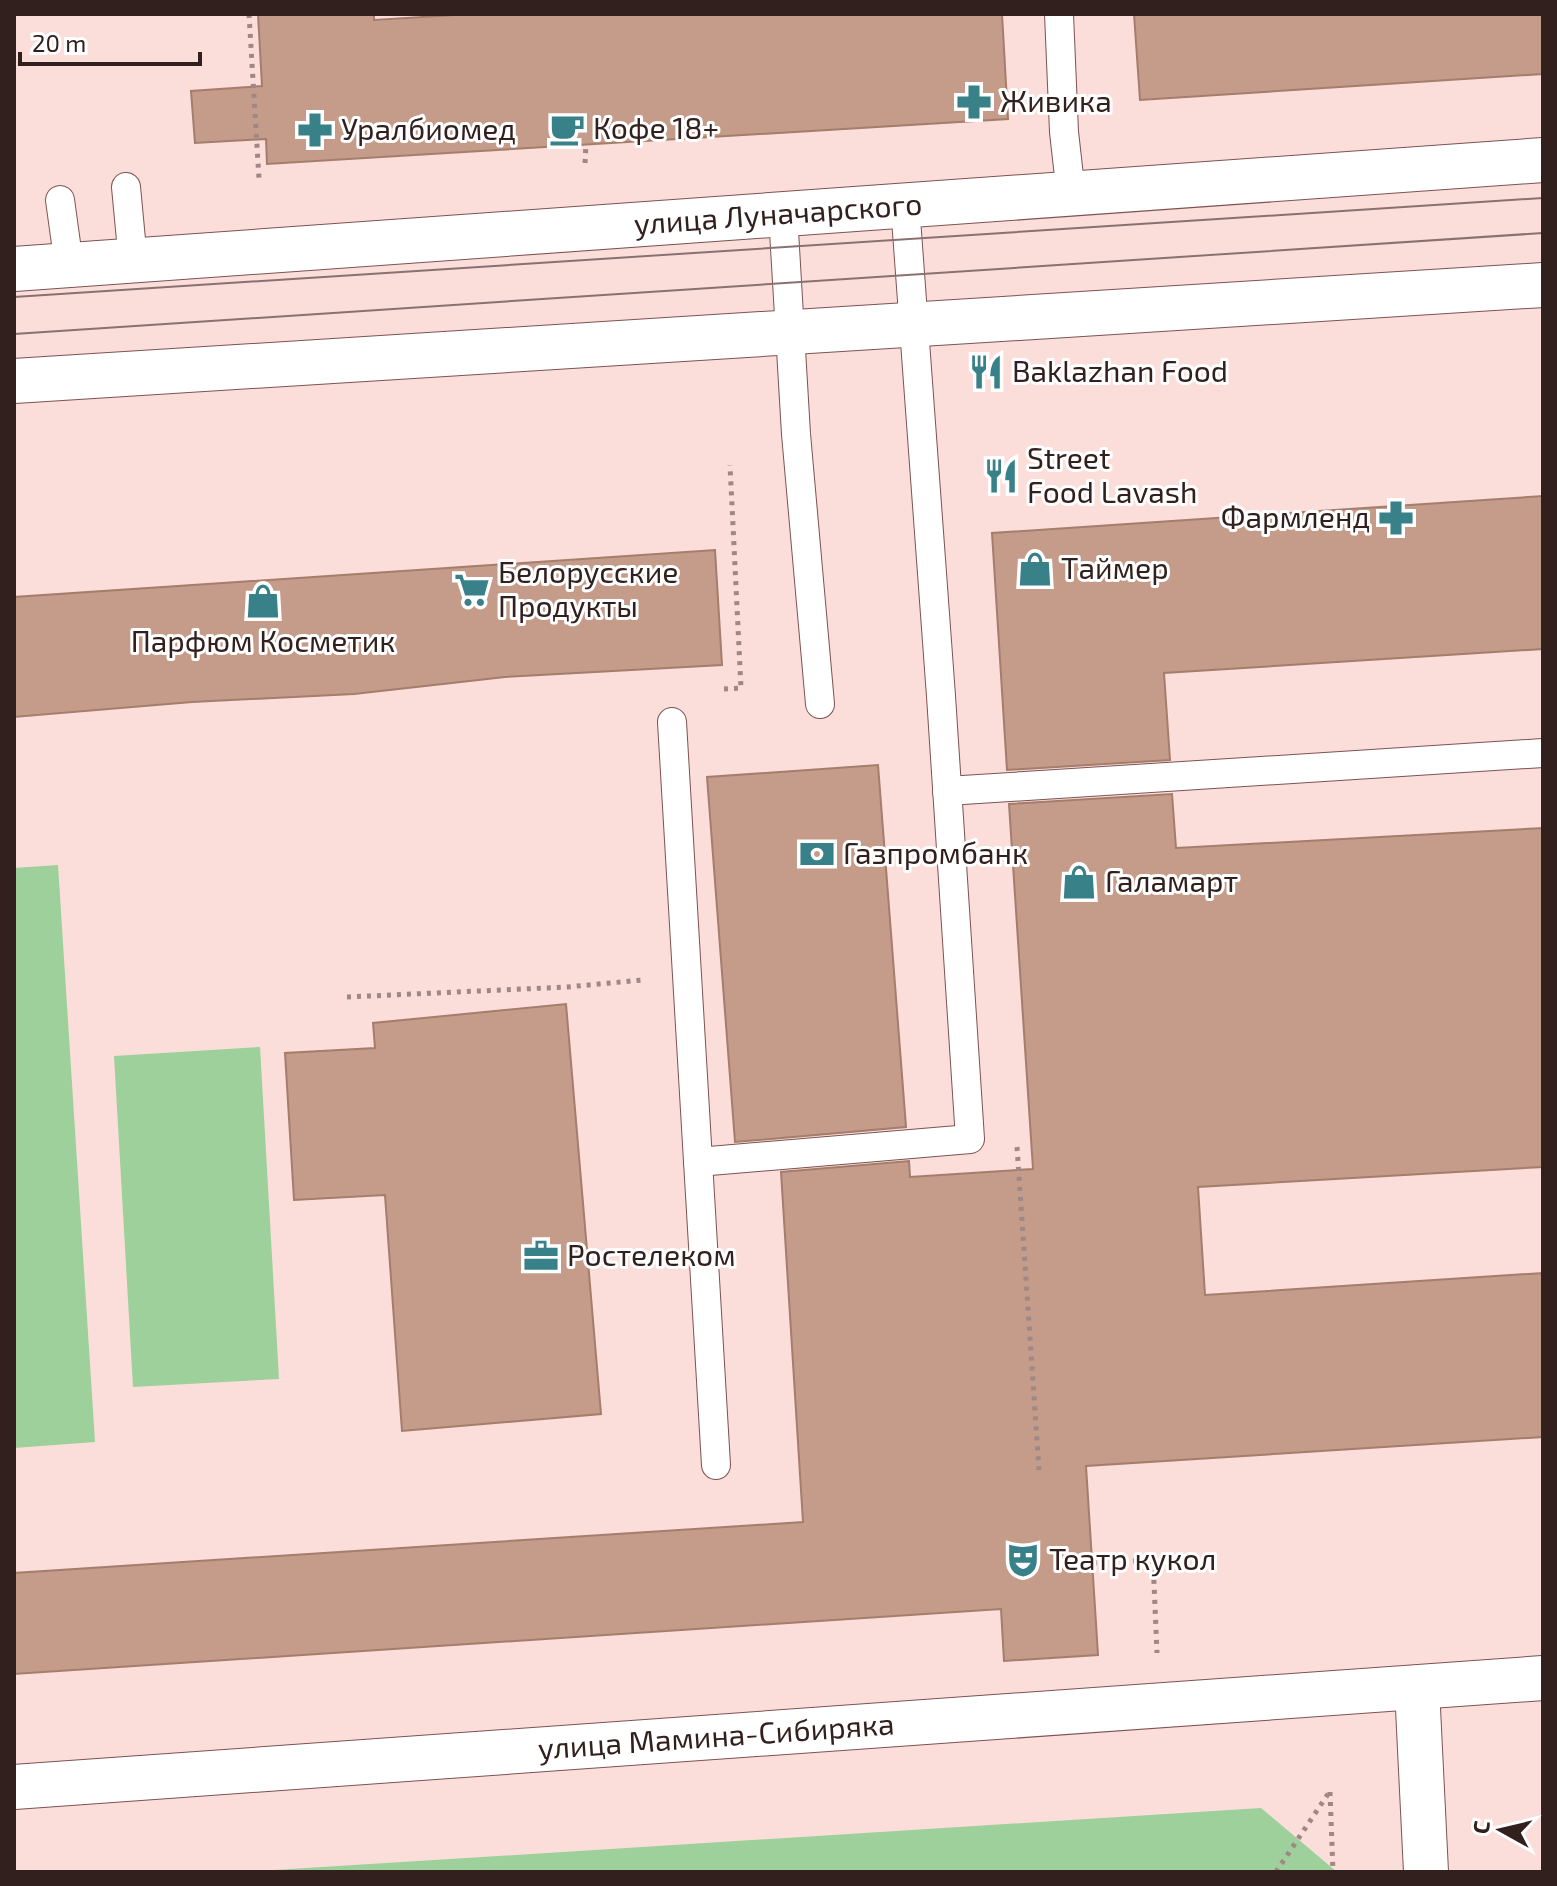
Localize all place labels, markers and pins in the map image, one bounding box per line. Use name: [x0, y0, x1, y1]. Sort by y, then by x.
place label: Живика: [1000, 82, 1112, 118]
pharmacy icon: Живика: [955, 83, 993, 121]
place label: Кофе 18+: [593, 109, 719, 145]
place label: Уралбиомед: [341, 110, 516, 146]
cafe icon: Кофе 18+: [548, 110, 586, 148]
pharmacy icon: Уралбиомед: [296, 111, 334, 149]
place label: Baklazhan Food: [1012, 352, 1228, 388]
restaurant icon: Baklazhan Food: [967, 353, 1005, 391]
place label: Street Food Lavash: [1027, 439, 1197, 509]
restaurant icon: Street Food Lavash: [982, 457, 1020, 495]
place label: Фармленд: [1221, 498, 1370, 534]
pharmacy icon: Фармленд: [1377, 499, 1415, 537]
place label: Таймер: [1061, 549, 1169, 585]
shop icon: Таймер: [1016, 550, 1054, 588]
place label: Белорусские Продукты: [498, 553, 678, 624]
supermarket icon: Белорусские Продукты: [453, 571, 491, 609]
shop icon: Парфюм Косметик: [244, 582, 282, 620]
place label: Парфюм Косметик: [131, 622, 395, 658]
place label: Газпромбанк: [843, 834, 1028, 870]
bank icon: Газпромбанк: [798, 835, 836, 873]
place label: Галамарт: [1105, 862, 1238, 898]
shop icon: Галамарт: [1060, 863, 1098, 901]
place label: Ростелеком: [567, 1236, 736, 1272]
office icon: Ростелеком: [522, 1237, 560, 1275]
place label: Театр кукол: [1049, 1540, 1216, 1577]
theatre icon: Театр кукол: [1004, 1541, 1042, 1579]

